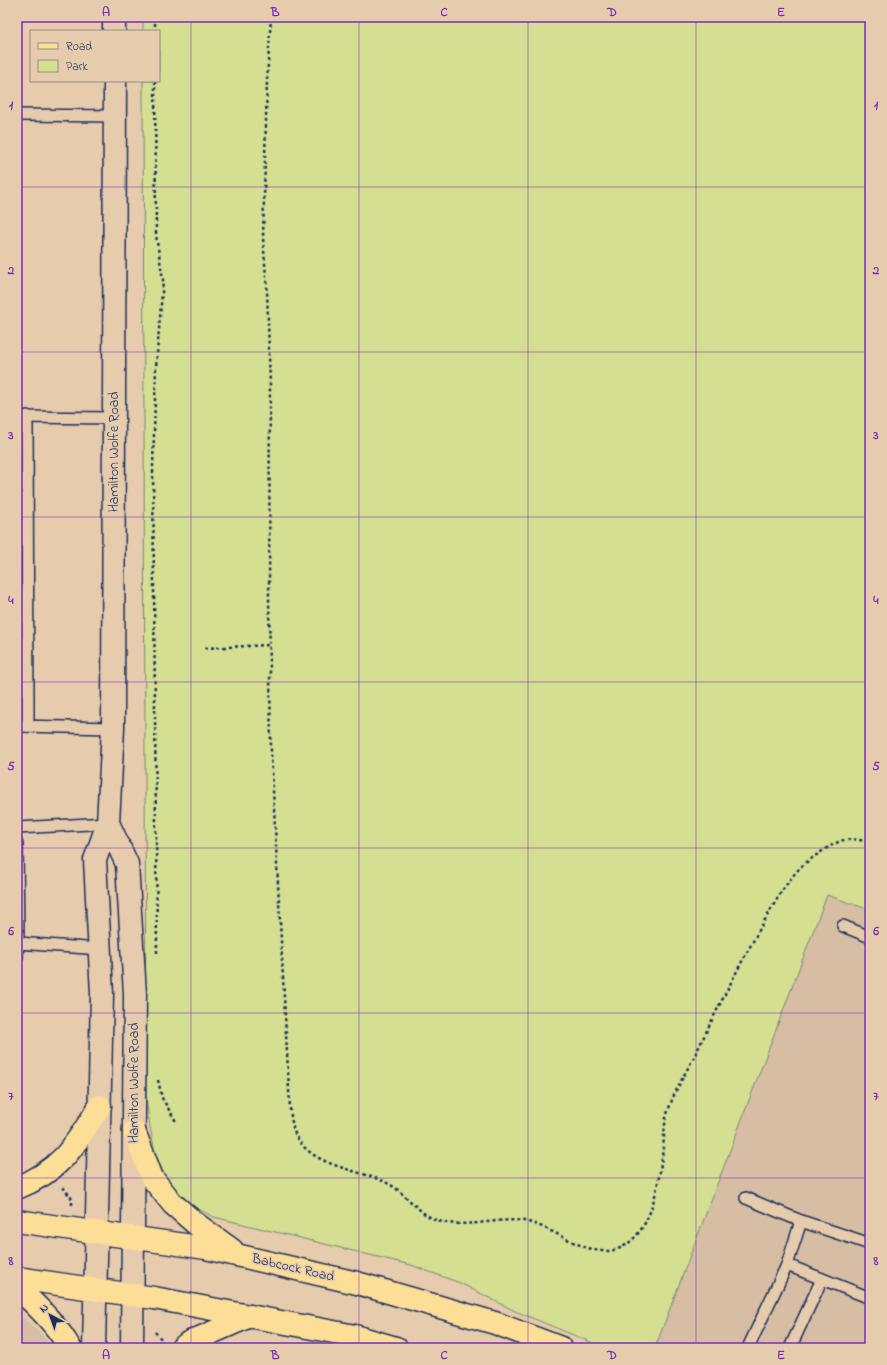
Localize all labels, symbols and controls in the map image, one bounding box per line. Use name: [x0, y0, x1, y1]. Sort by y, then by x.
text: A: [102, 3, 110, 22]
text: B: [270, 3, 280, 22]
text: C: [440, 3, 448, 22]
text: D: [606, 3, 617, 22]
text: E: [777, 3, 785, 22]
legend: [30, 30, 160, 82]
text: Road: [66, 38, 92, 56]
text: Park: [66, 58, 88, 76]
text: 1: [9, 96, 14, 115]
text: 1: [874, 96, 879, 115]
text: 2: [7, 261, 15, 280]
text: 2: [872, 261, 880, 280]
street label: Hamilton Wolfe Road: [104, 392, 125, 512]
text: 3: [7, 426, 14, 445]
text: 3: [872, 426, 879, 445]
text: 4: [7, 591, 14, 610]
text: 4: [872, 591, 879, 610]
text: 5: [7, 757, 15, 776]
text: 5: [872, 757, 880, 776]
text: 6: [7, 922, 14, 941]
text: 6: [872, 922, 879, 941]
street label: Hamilton Wolfe Road: [124, 1023, 145, 1143]
text: 7: [8, 1087, 14, 1106]
text: 7: [873, 1087, 879, 1106]
street label: Babcock Road: [249, 1248, 336, 1288]
text: 8: [8, 1252, 14, 1271]
text: 8: [873, 1252, 879, 1271]
north arrow: [30, 1295, 70, 1335]
text: N: [36, 1300, 52, 1317]
text: A: [102, 1346, 110, 1365]
text: B: [270, 1346, 280, 1365]
text: C: [440, 1346, 448, 1365]
text: D: [606, 1346, 617, 1365]
text: E: [777, 1346, 785, 1365]

